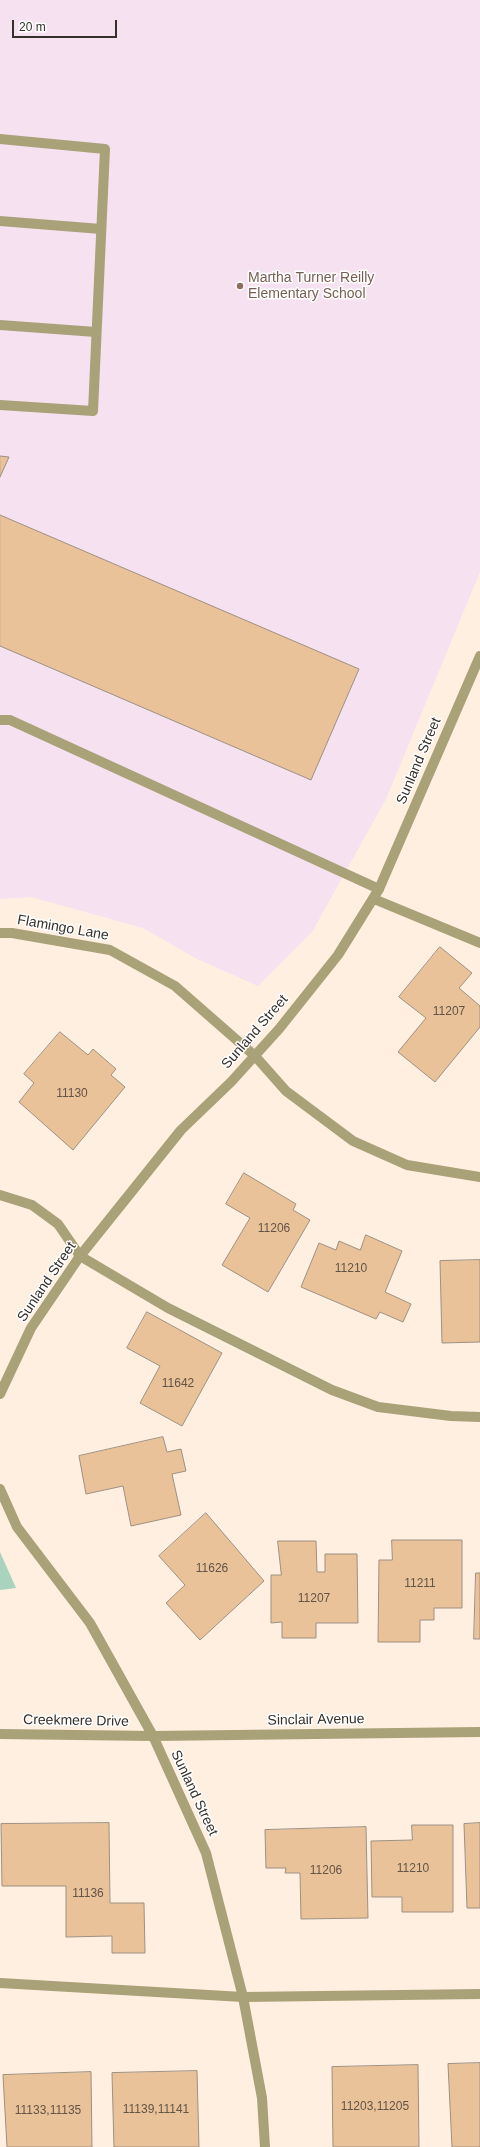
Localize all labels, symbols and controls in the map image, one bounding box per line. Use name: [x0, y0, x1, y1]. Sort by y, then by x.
scale bar: [14, 12, 119, 38]
text: 20 m: [19, 20, 46, 34]
place label: Martha Turner Reilly Elementary School: [248, 270, 374, 302]
marker: Martha Turner Reilly Elementary School: [235, 281, 245, 291]
street label: Sunland Street: [393, 715, 445, 807]
street label: Flamingo Lane: [16, 912, 110, 944]
street label: Sunland Street: [218, 992, 292, 1072]
house number: 11207: [433, 1005, 465, 1019]
house number: 11130: [56, 1087, 88, 1101]
house number: 11206: [258, 1222, 290, 1236]
street label: Sunland Street: [14, 1239, 80, 1325]
house number: 11210: [335, 1262, 367, 1276]
house number: 11642: [162, 1377, 194, 1391]
house number: 11626: [196, 1562, 228, 1576]
house number: 11211: [404, 1577, 436, 1591]
house number: 11207: [298, 1592, 330, 1606]
street label: Sinclair Avenue: [267, 1711, 365, 1729]
street label: Creekmere Drive: [23, 1712, 129, 1730]
street label: Sunland Street: [167, 1747, 221, 1839]
house number: 11210: [397, 1862, 429, 1876]
house number: 11206: [310, 1864, 342, 1878]
house number: 11136: [72, 1887, 104, 1901]
house number: 11203,11205: [341, 2100, 409, 2114]
house number: 11139,11141: [123, 2103, 189, 2117]
house number: 11133,11135: [15, 2104, 81, 2118]

